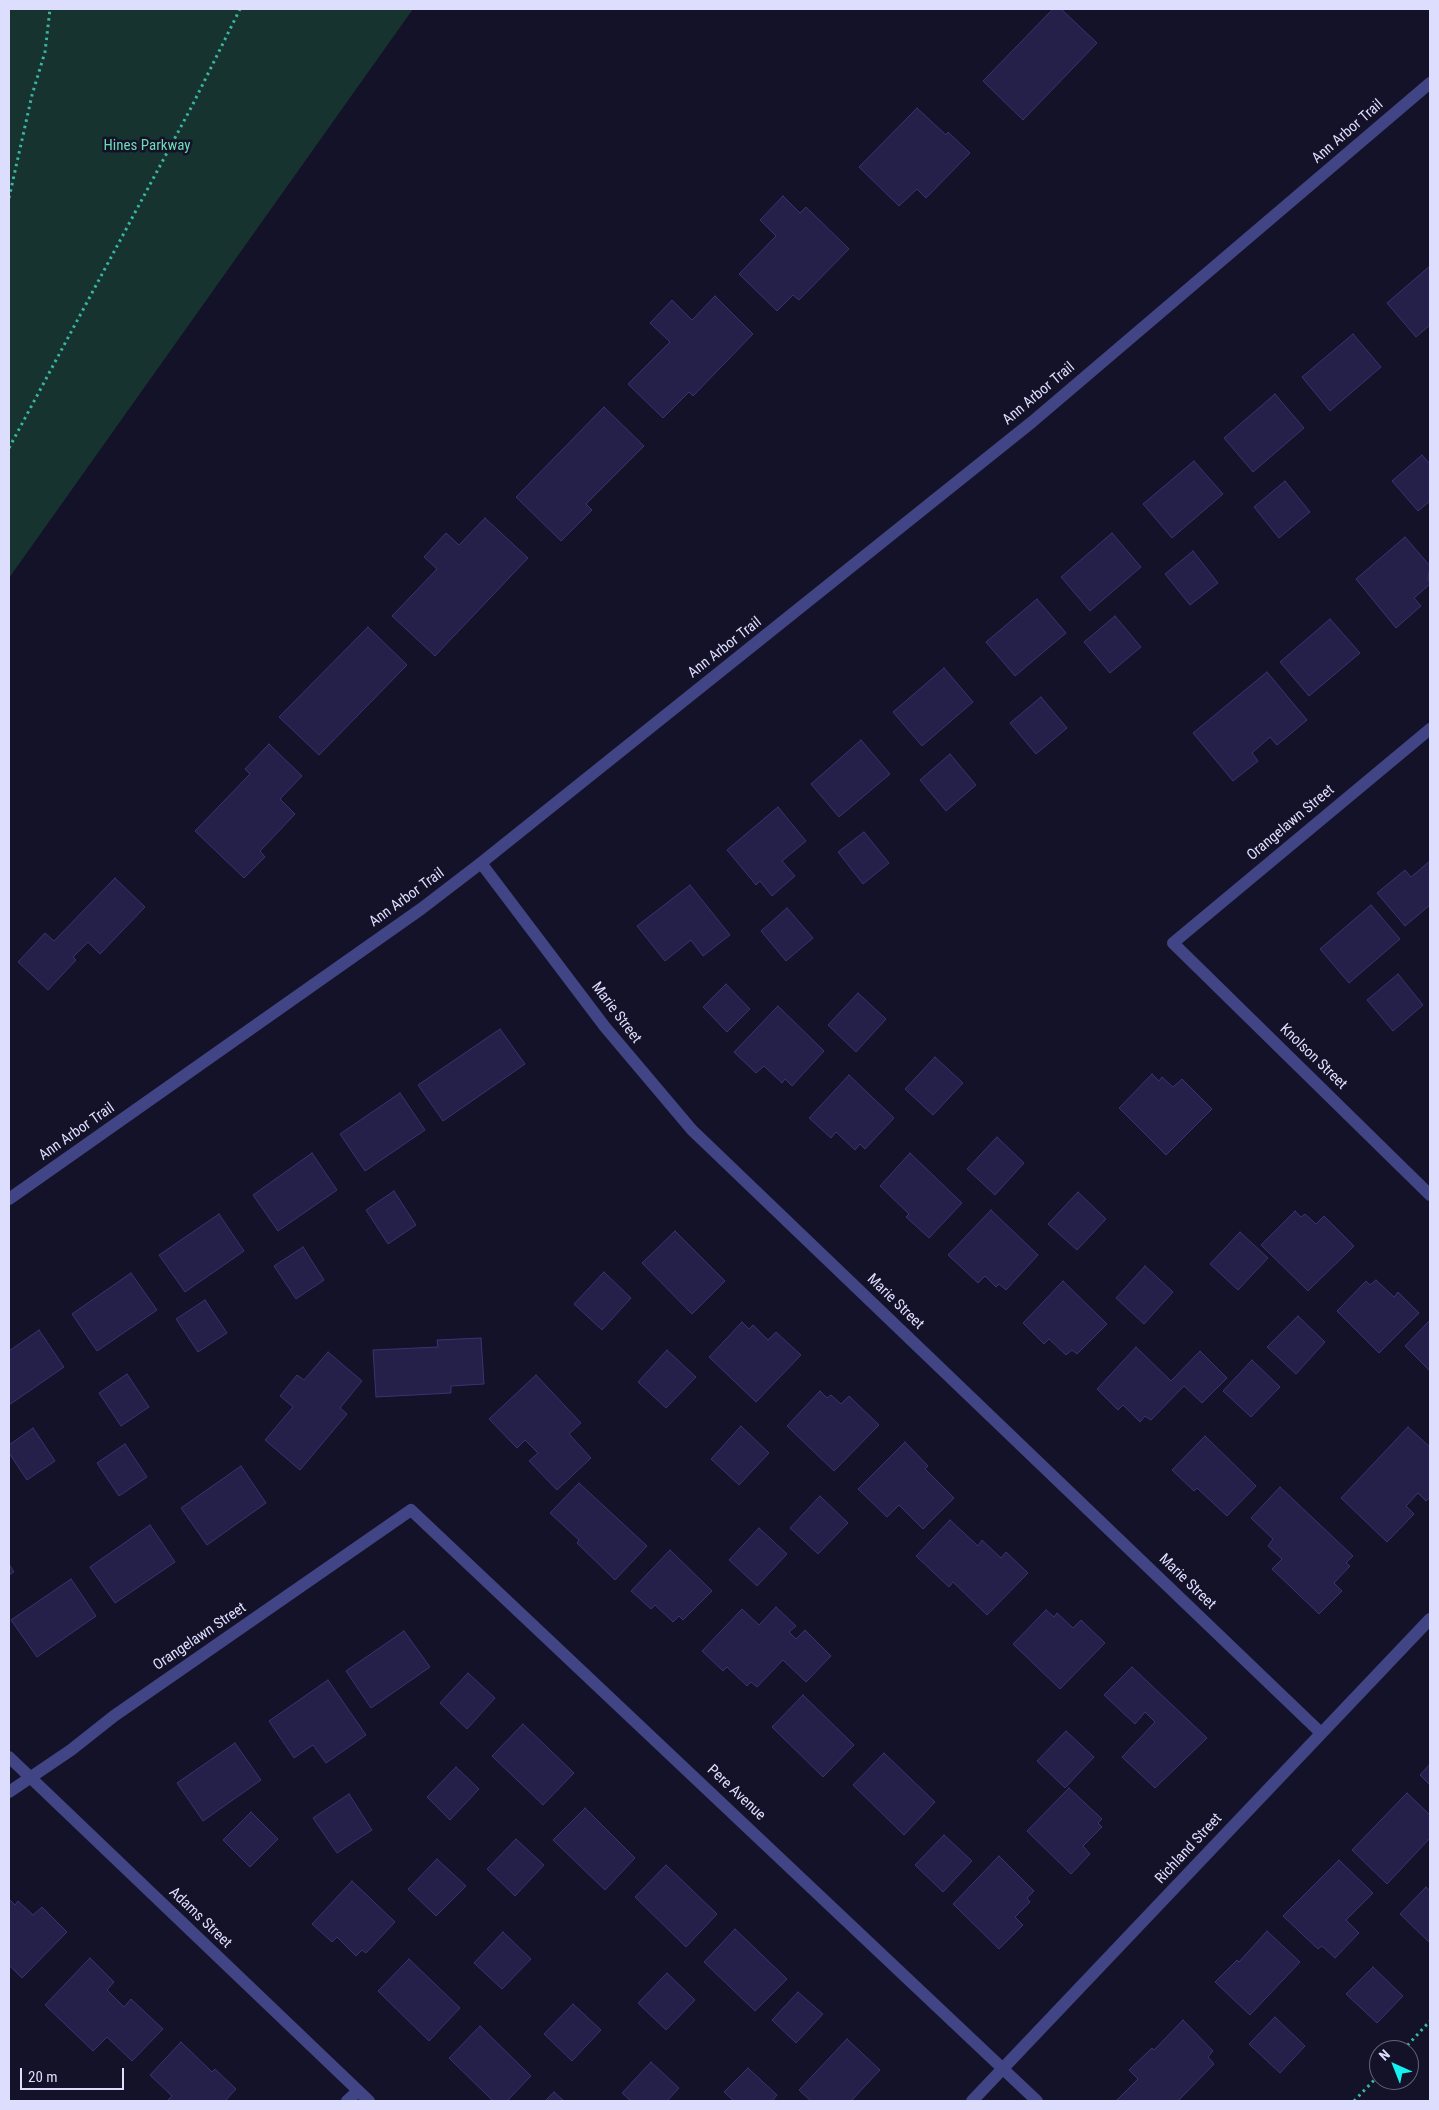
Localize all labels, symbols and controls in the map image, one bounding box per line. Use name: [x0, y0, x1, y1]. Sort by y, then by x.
street label: Ann Arbor Trail: [1309, 96, 1387, 168]
park label: Hines Parkway: [103, 137, 191, 155]
street label: Ann Arbor Trail: [999, 359, 1079, 429]
street label: Ann Arbor Trail: [685, 614, 765, 682]
street label: Orangelawn Street: [1244, 781, 1338, 865]
street label: Ann Arbor Trail: [366, 865, 448, 931]
street label: Marie Street: [587, 979, 645, 1047]
street label: Knolson Street: [1276, 1020, 1350, 1094]
street label: Ann Arbor Trail: [36, 1099, 118, 1165]
street label: Marie Street: [863, 1270, 927, 1334]
street label: Marie Street: [1155, 1550, 1219, 1614]
street label: Orangelawn Street: [150, 1599, 250, 1675]
street label: Pere Avenue: [703, 1761, 769, 1825]
street label: Richland Street: [1152, 1810, 1226, 1888]
street label: Adams Street: [165, 1884, 235, 1952]
north arrow: [1369, 2040, 1419, 2090]
text: N: [1376, 2046, 1393, 2064]
scale bar: [22, 2058, 126, 2090]
text: 20 m: [28, 2068, 58, 2086]

